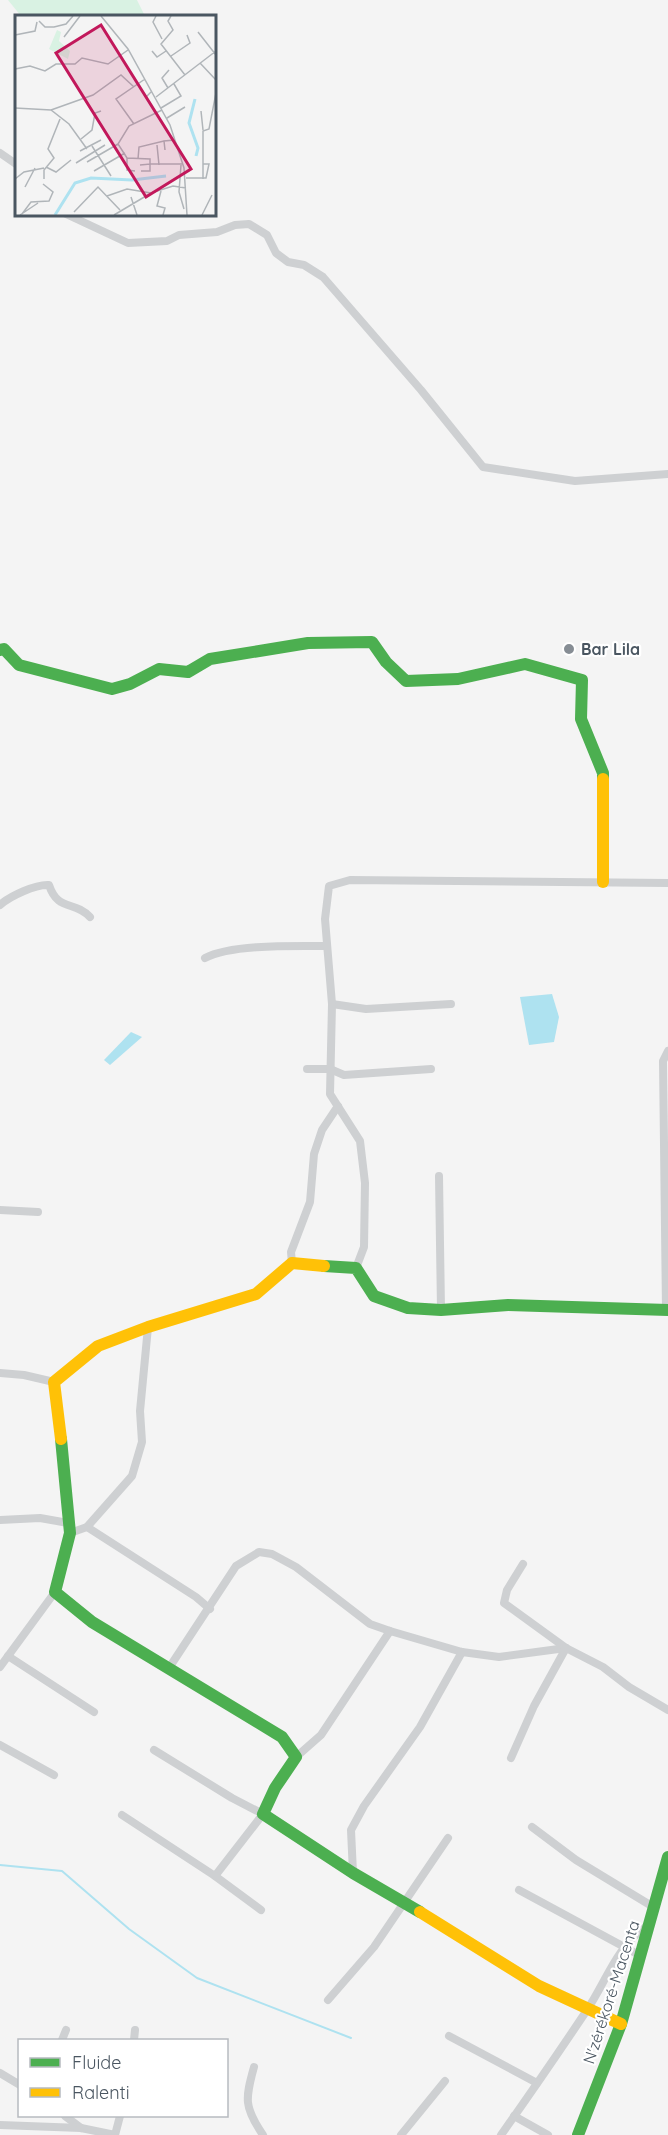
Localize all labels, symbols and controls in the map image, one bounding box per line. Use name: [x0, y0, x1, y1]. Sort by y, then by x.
inset map: [15, 15, 216, 216]
place label: Bar Lila: [581, 639, 640, 659]
marker: Bar Lila: [562, 642, 576, 656]
street label: N'zérékoré-Macenta: [578, 1918, 644, 2066]
legend: [18, 2039, 228, 2117]
text: Fluide: [72, 2051, 121, 2074]
text: Ralenti: [72, 2081, 130, 2104]

